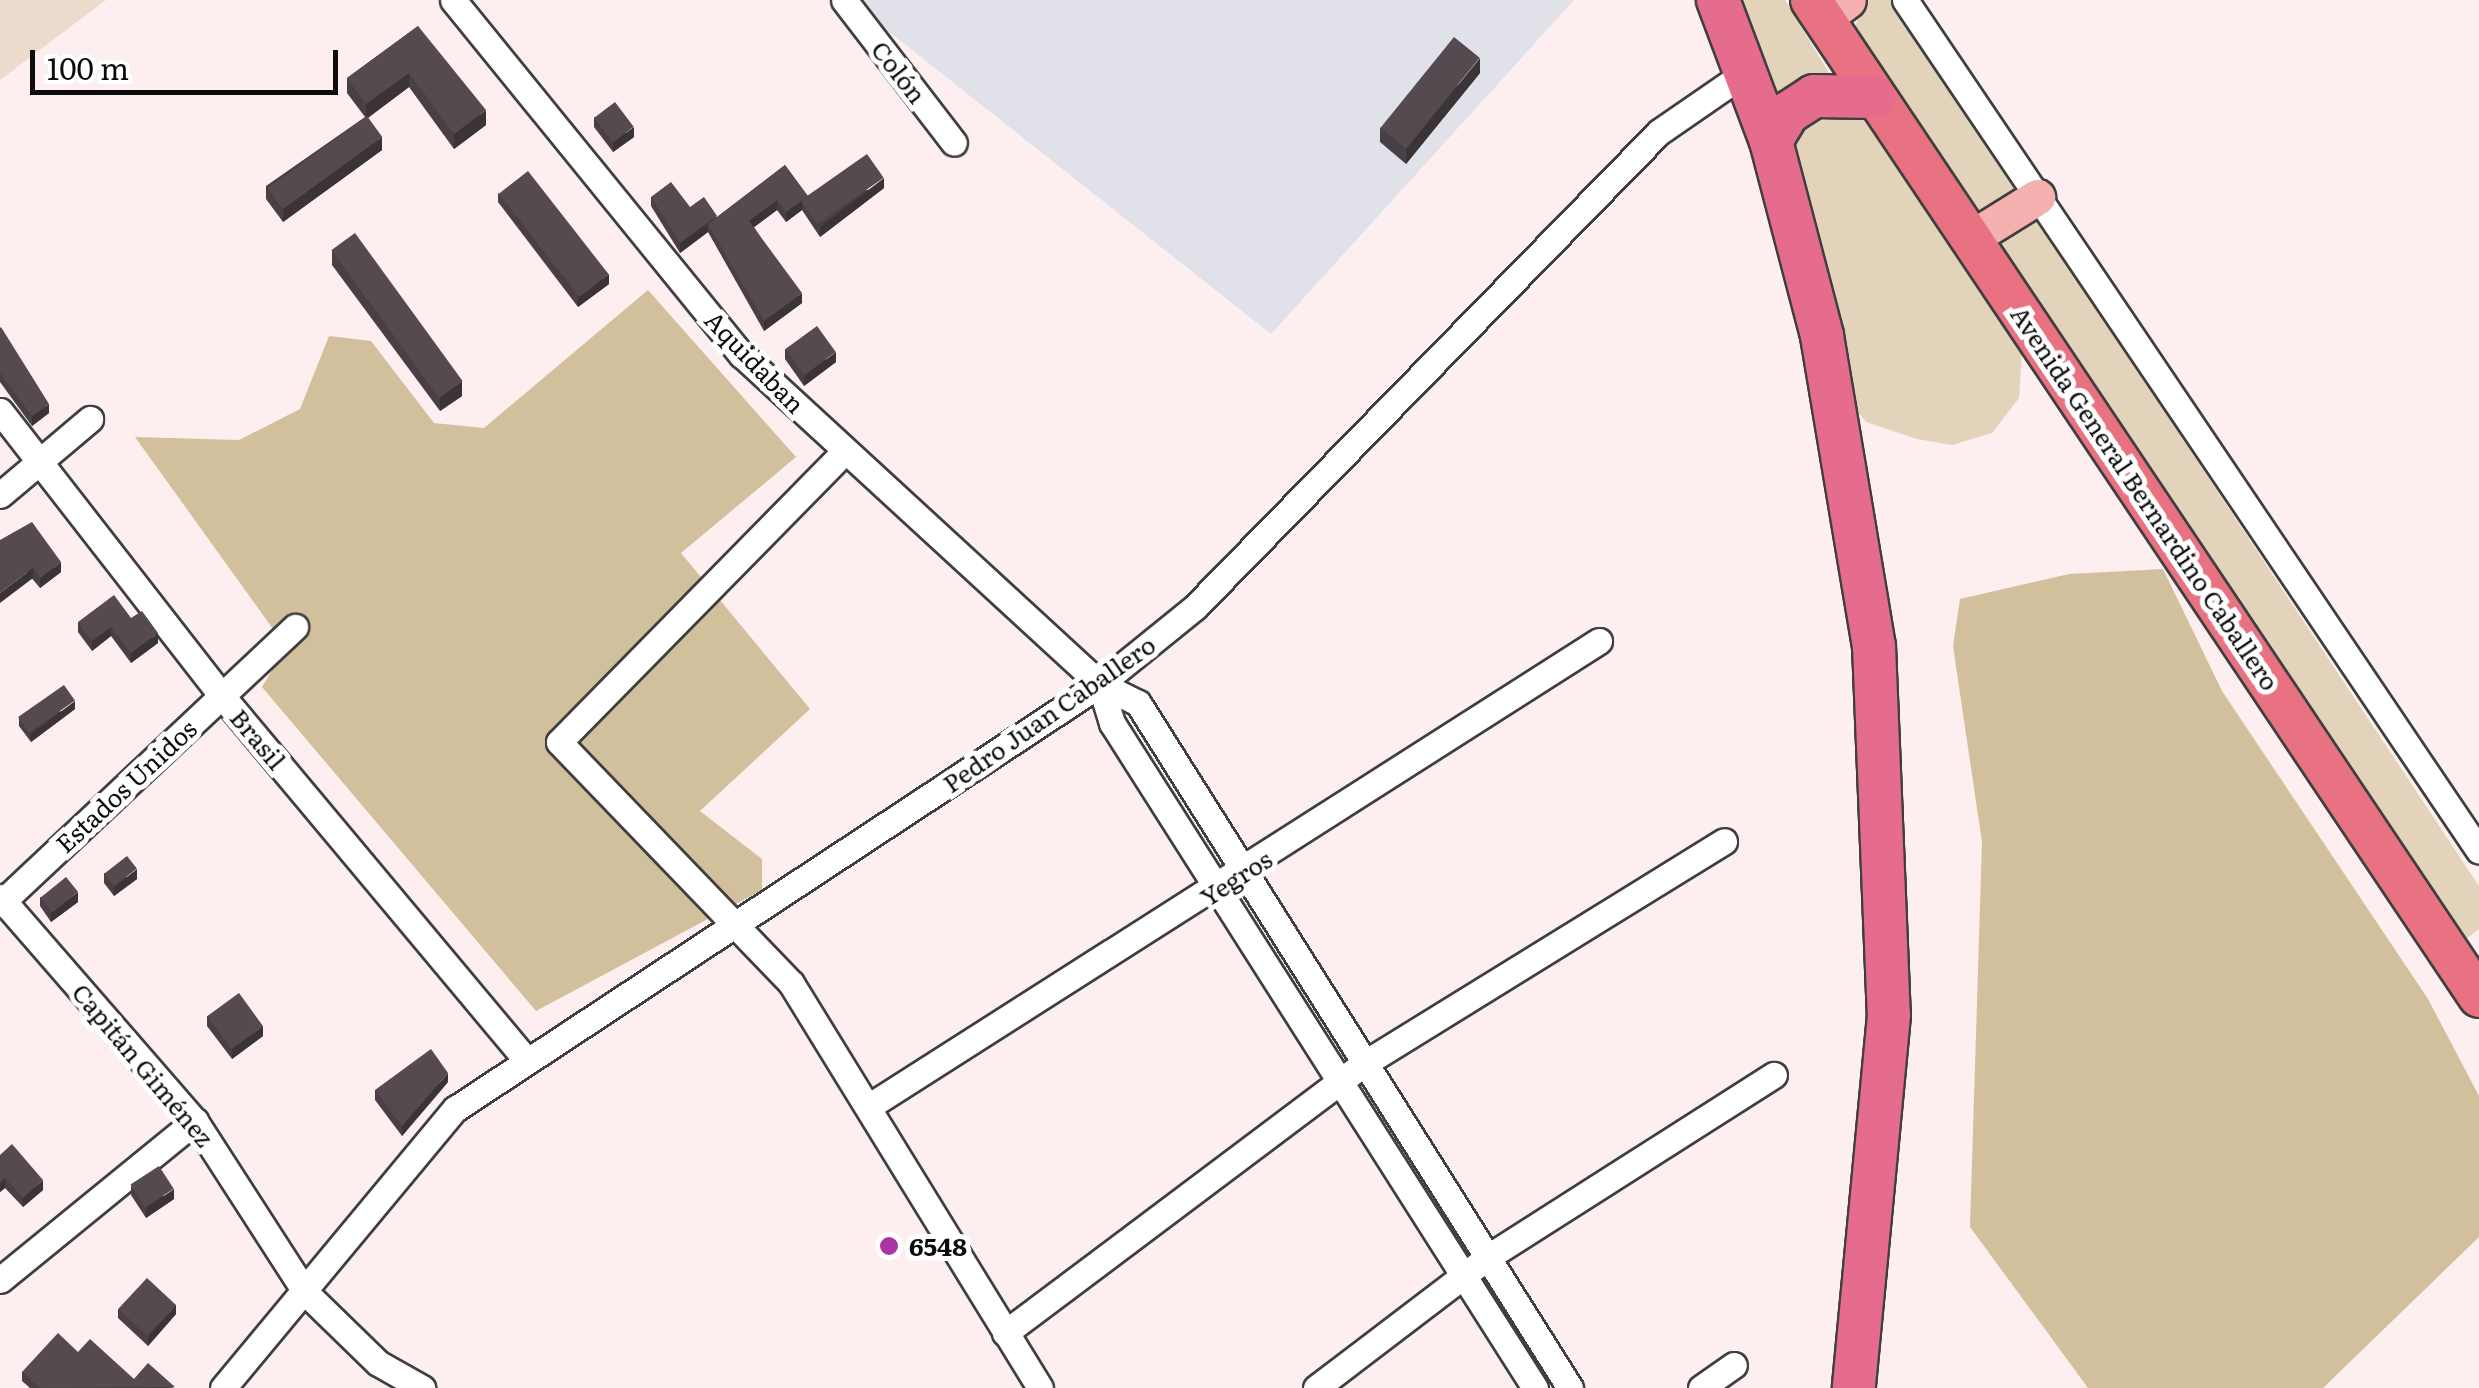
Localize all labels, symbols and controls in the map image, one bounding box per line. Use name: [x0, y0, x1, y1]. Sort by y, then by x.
scale bar: [35, 30, 342, 92]
street label: Colón: [865, 35, 933, 109]
text: 100 m: [47, 45, 129, 89]
street label: Avenida General Bernardino Caballero: [2005, 300, 2285, 696]
street label: Aquidaban: [699, 305, 811, 419]
street label: Pedro Juan Caballero: [937, 629, 1161, 799]
street label: Brasil: [224, 703, 292, 775]
street label: Estados Unidos: [50, 713, 202, 859]
street label: Yegros: [1194, 844, 1278, 912]
street label: Capitán Giménez: [66, 977, 220, 1153]
place label: 6548: [909, 1231, 967, 1261]
marker: 6548: [878, 1235, 900, 1257]

